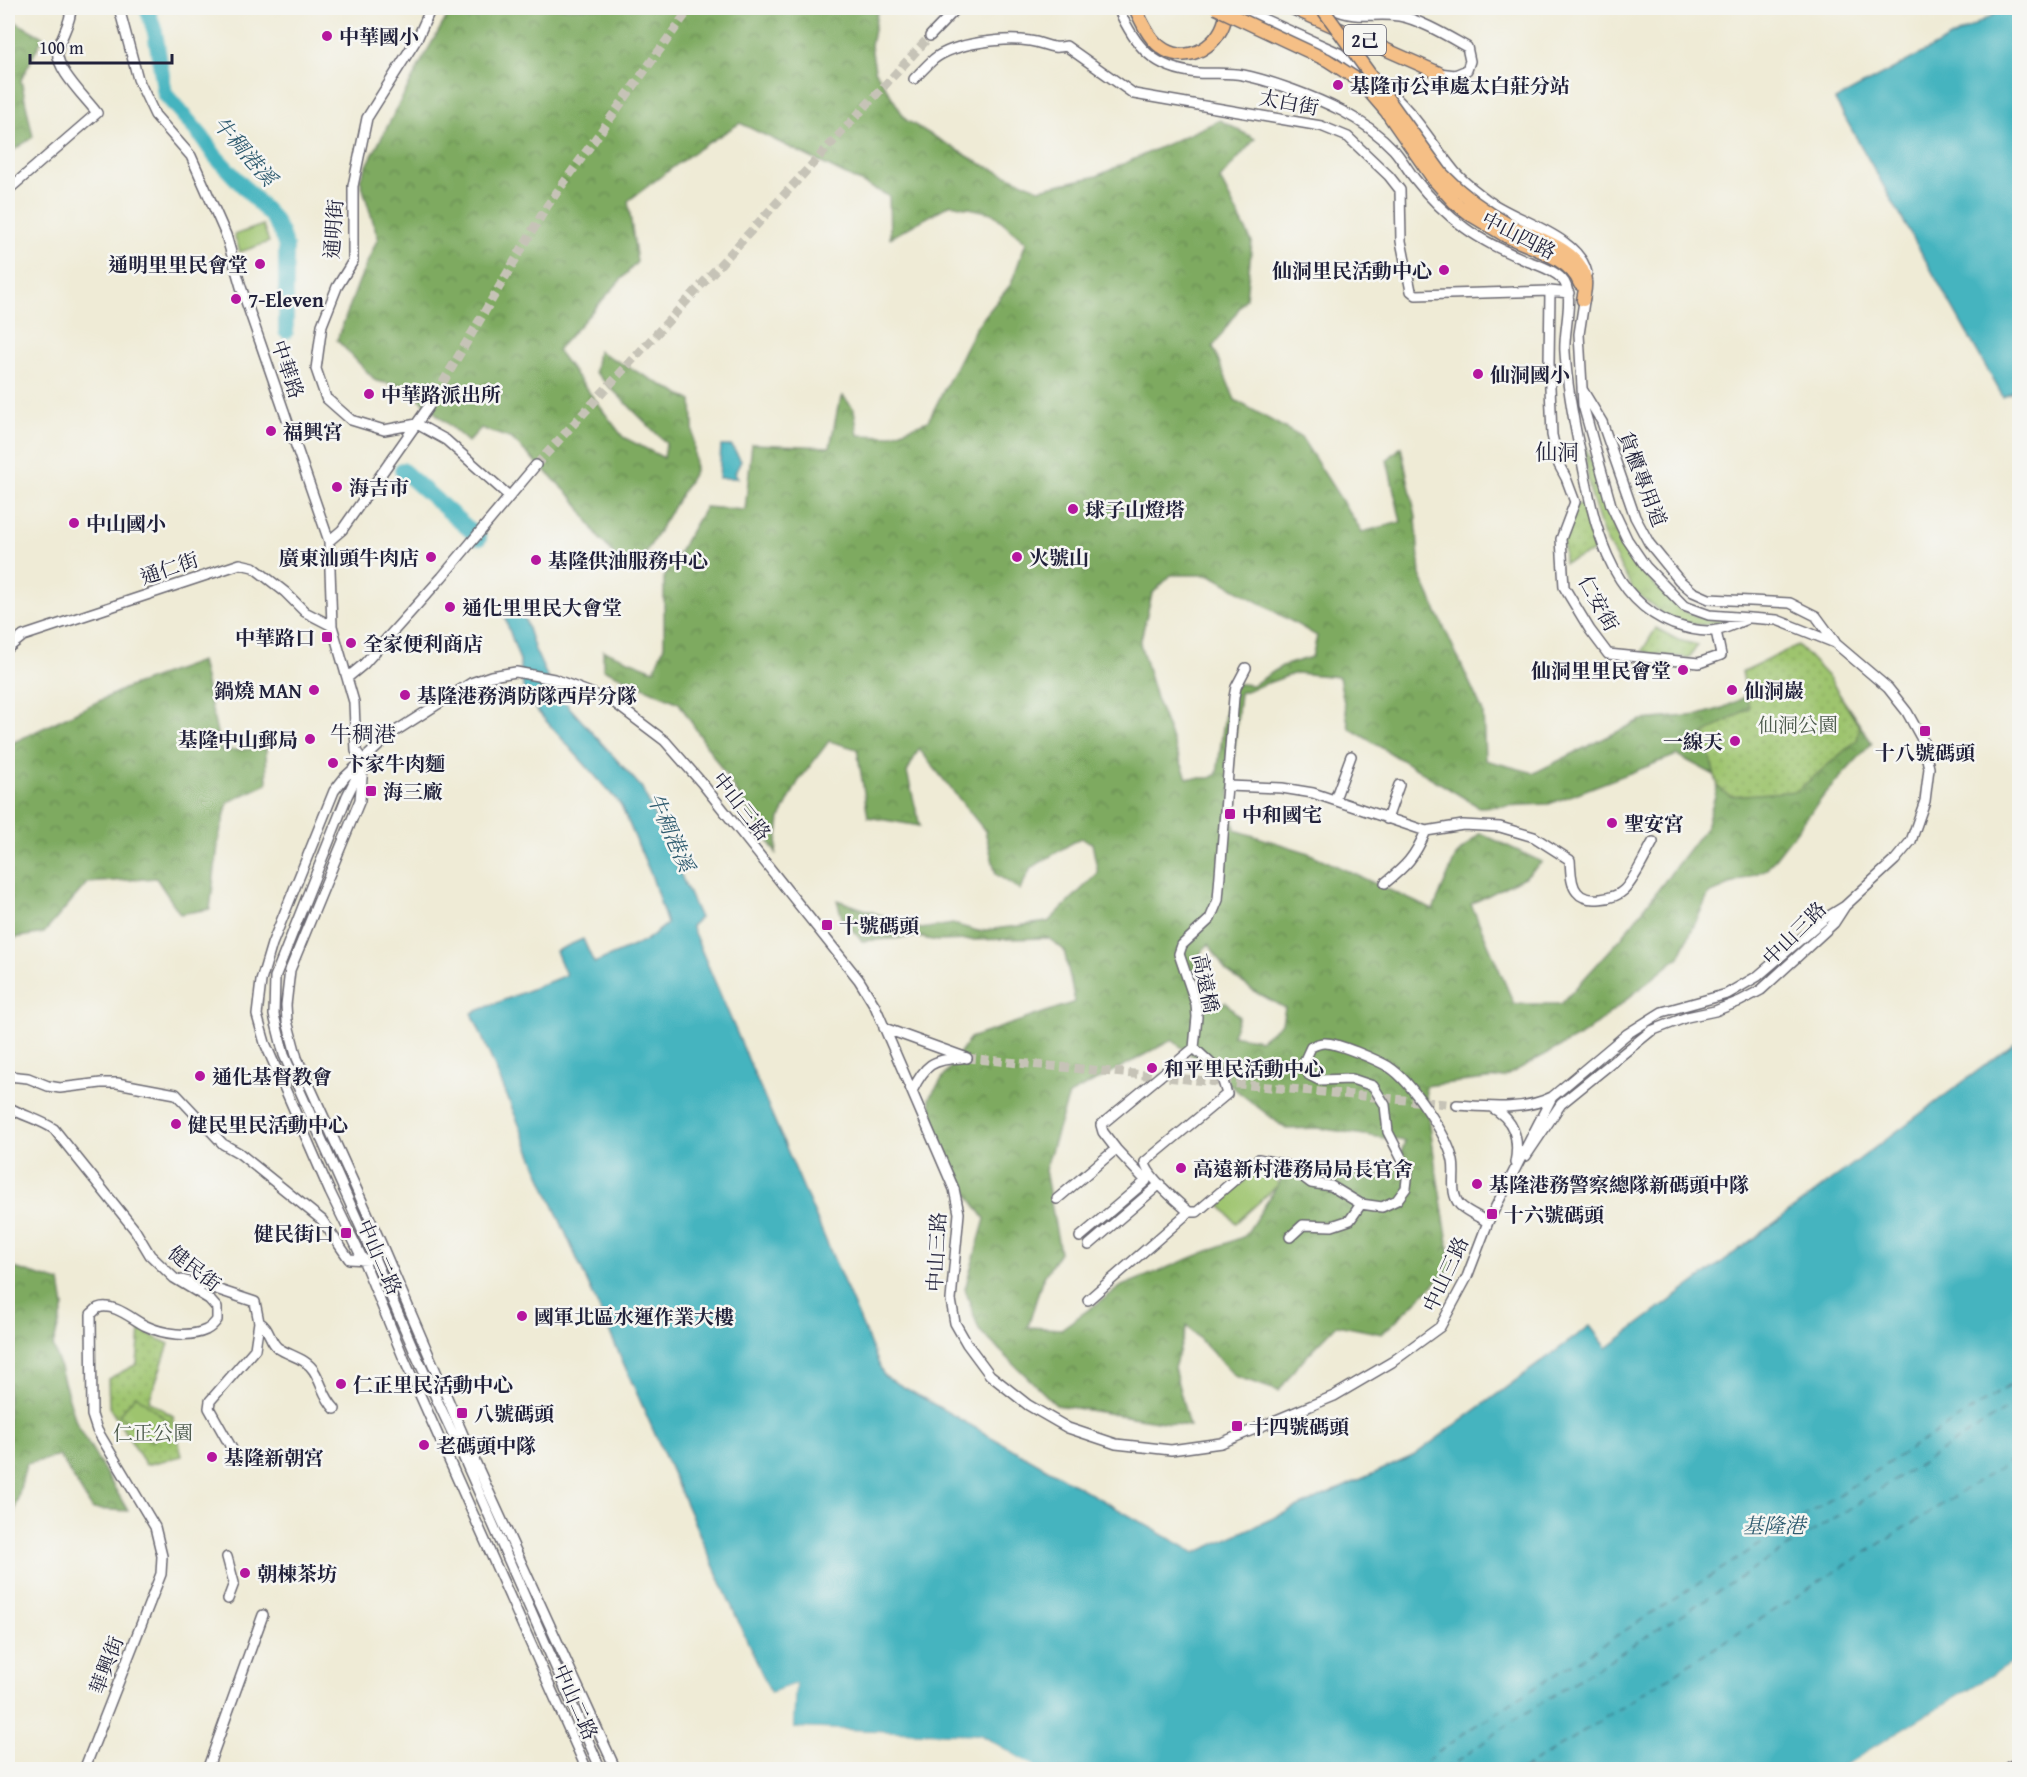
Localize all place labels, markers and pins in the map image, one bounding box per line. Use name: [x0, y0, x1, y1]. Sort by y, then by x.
place label: 中華國小: [339, 22, 419, 51]
marker: 中華國小: [320, 29, 334, 43]
place label: 基隆市公車處太白莊分站: [1350, 71, 1570, 100]
marker: 基隆市公車處太白莊分站: [1331, 78, 1345, 92]
place label: 通明里里民會堂: [108, 250, 248, 279]
place label: 仙洞里民活動中心: [1272, 256, 1432, 285]
marker: 通明里里民會堂: [253, 257, 267, 271]
marker: 仙洞里民活動中心: [1437, 263, 1451, 277]
place label: 7-Eleven: [248, 285, 324, 314]
marker: 7-Eleven: [229, 292, 243, 306]
place label: 仙洞國小: [1490, 360, 1570, 389]
marker: 仙洞國小: [1471, 367, 1485, 381]
place label: 中華路派出所: [381, 380, 501, 409]
marker: 中華路派出所: [362, 387, 376, 401]
place label: 福興宮: [283, 417, 343, 446]
marker: 福興宮: [264, 424, 278, 438]
place label: 海吉市: [349, 473, 409, 502]
marker: 海吉市: [330, 480, 344, 494]
place label: 球子山燈塔: [1085, 495, 1185, 524]
marker: 球子山燈塔: [1066, 502, 1080, 516]
place label: 中山國小: [86, 509, 166, 538]
marker: 中山國小: [67, 516, 81, 530]
place label: 廣東汕頭牛肉店: [279, 543, 419, 572]
place label: 火號山: [1029, 543, 1089, 572]
place label: 基隆供油服務中心: [548, 546, 708, 575]
marker: 廣東汕頭牛肉店: [424, 550, 438, 564]
marker: 火號山: [1010, 550, 1024, 564]
marker: 基隆供油服務中心: [529, 553, 543, 567]
place label: 通化里里民大會堂: [462, 593, 622, 622]
marker: 通化里里民大會堂: [443, 600, 457, 614]
place label: 中華路口: [235, 623, 315, 652]
place label: 全家便利商店: [363, 629, 483, 658]
marker: 中華路口: [320, 630, 334, 644]
marker: 全家便利商店: [344, 636, 358, 650]
place label: 仙洞里里民會堂: [1531, 656, 1671, 685]
marker: 仙洞里里民會堂: [1676, 663, 1690, 677]
place label: 鍋燒 MAN: [214, 676, 302, 705]
place label: 仙洞巖: [1744, 676, 1804, 705]
place label: 基隆港務消防隊西岸分隊: [417, 681, 637, 710]
marker: 鍋燒 MAN: [307, 683, 321, 697]
marker: 仙洞巖: [1725, 683, 1739, 697]
marker: 基隆港務消防隊西岸分隊: [398, 688, 412, 702]
marker: 十八號碼頭: [1918, 724, 1932, 738]
place label: 基隆中山郵局: [178, 725, 298, 754]
place label: 一線天: [1663, 727, 1723, 756]
marker: 基隆中山郵局: [303, 732, 317, 746]
marker: 一線天: [1728, 734, 1742, 748]
place label: 十八號碼頭: [1875, 738, 1975, 767]
place label: 卞家牛肉麵: [345, 749, 445, 778]
marker: 卞家牛肉麵: [326, 756, 340, 770]
place label: 海三廠: [383, 777, 443, 806]
marker: 海三廠: [364, 784, 378, 798]
place label: 中和國宅: [1242, 800, 1322, 829]
marker: 中和國宅: [1223, 807, 1237, 821]
place label: 聖安宮: [1624, 809, 1684, 838]
marker: 聖安宮: [1605, 816, 1619, 830]
place label: 十號碼頭: [839, 911, 919, 940]
marker: 十號碼頭: [820, 918, 834, 932]
place label: 和平里民活動中心: [1164, 1054, 1324, 1083]
marker: 和平里民活動中心: [1145, 1061, 1159, 1075]
place label: 通化基督教會: [212, 1062, 332, 1091]
marker: 通化基督教會: [193, 1069, 207, 1083]
place label: 健民里民活動中心: [188, 1110, 348, 1139]
marker: 健民里民活動中心: [169, 1117, 183, 1131]
place label: 高遠新村港務局局長官舍: [1193, 1154, 1413, 1183]
marker: 高遠新村港務局局長官舍: [1174, 1161, 1188, 1175]
place label: 基隆港務警察總隊新碼頭中隊: [1489, 1170, 1749, 1199]
marker: 基隆港務警察總隊新碼頭中隊: [1470, 1177, 1484, 1191]
place label: 十六號碼頭: [1504, 1200, 1604, 1229]
marker: 十六號碼頭: [1485, 1207, 1499, 1221]
place label: 健民街口: [254, 1219, 334, 1248]
marker: 健民街口: [339, 1226, 353, 1240]
place label: 國軍北區水運作業大樓: [534, 1302, 734, 1331]
marker: 國軍北區水運作業大樓: [515, 1309, 529, 1323]
place label: 仁正里民活動中心: [353, 1370, 513, 1399]
marker: 仁正里民活動中心: [334, 1377, 348, 1391]
place label: 八號碼頭: [474, 1399, 554, 1428]
marker: 八號碼頭: [455, 1406, 469, 1420]
place label: 十四號碼頭: [1249, 1412, 1349, 1441]
marker: 十四號碼頭: [1230, 1419, 1244, 1433]
place label: 老碼頭中隊: [436, 1431, 536, 1460]
marker: 老碼頭中隊: [417, 1438, 431, 1452]
place label: 基隆新朝宮: [224, 1443, 324, 1472]
marker: 基隆新朝宮: [205, 1450, 219, 1464]
place label: 朝棟茶坊: [257, 1559, 337, 1588]
marker: 朝棟茶坊: [238, 1566, 252, 1580]

